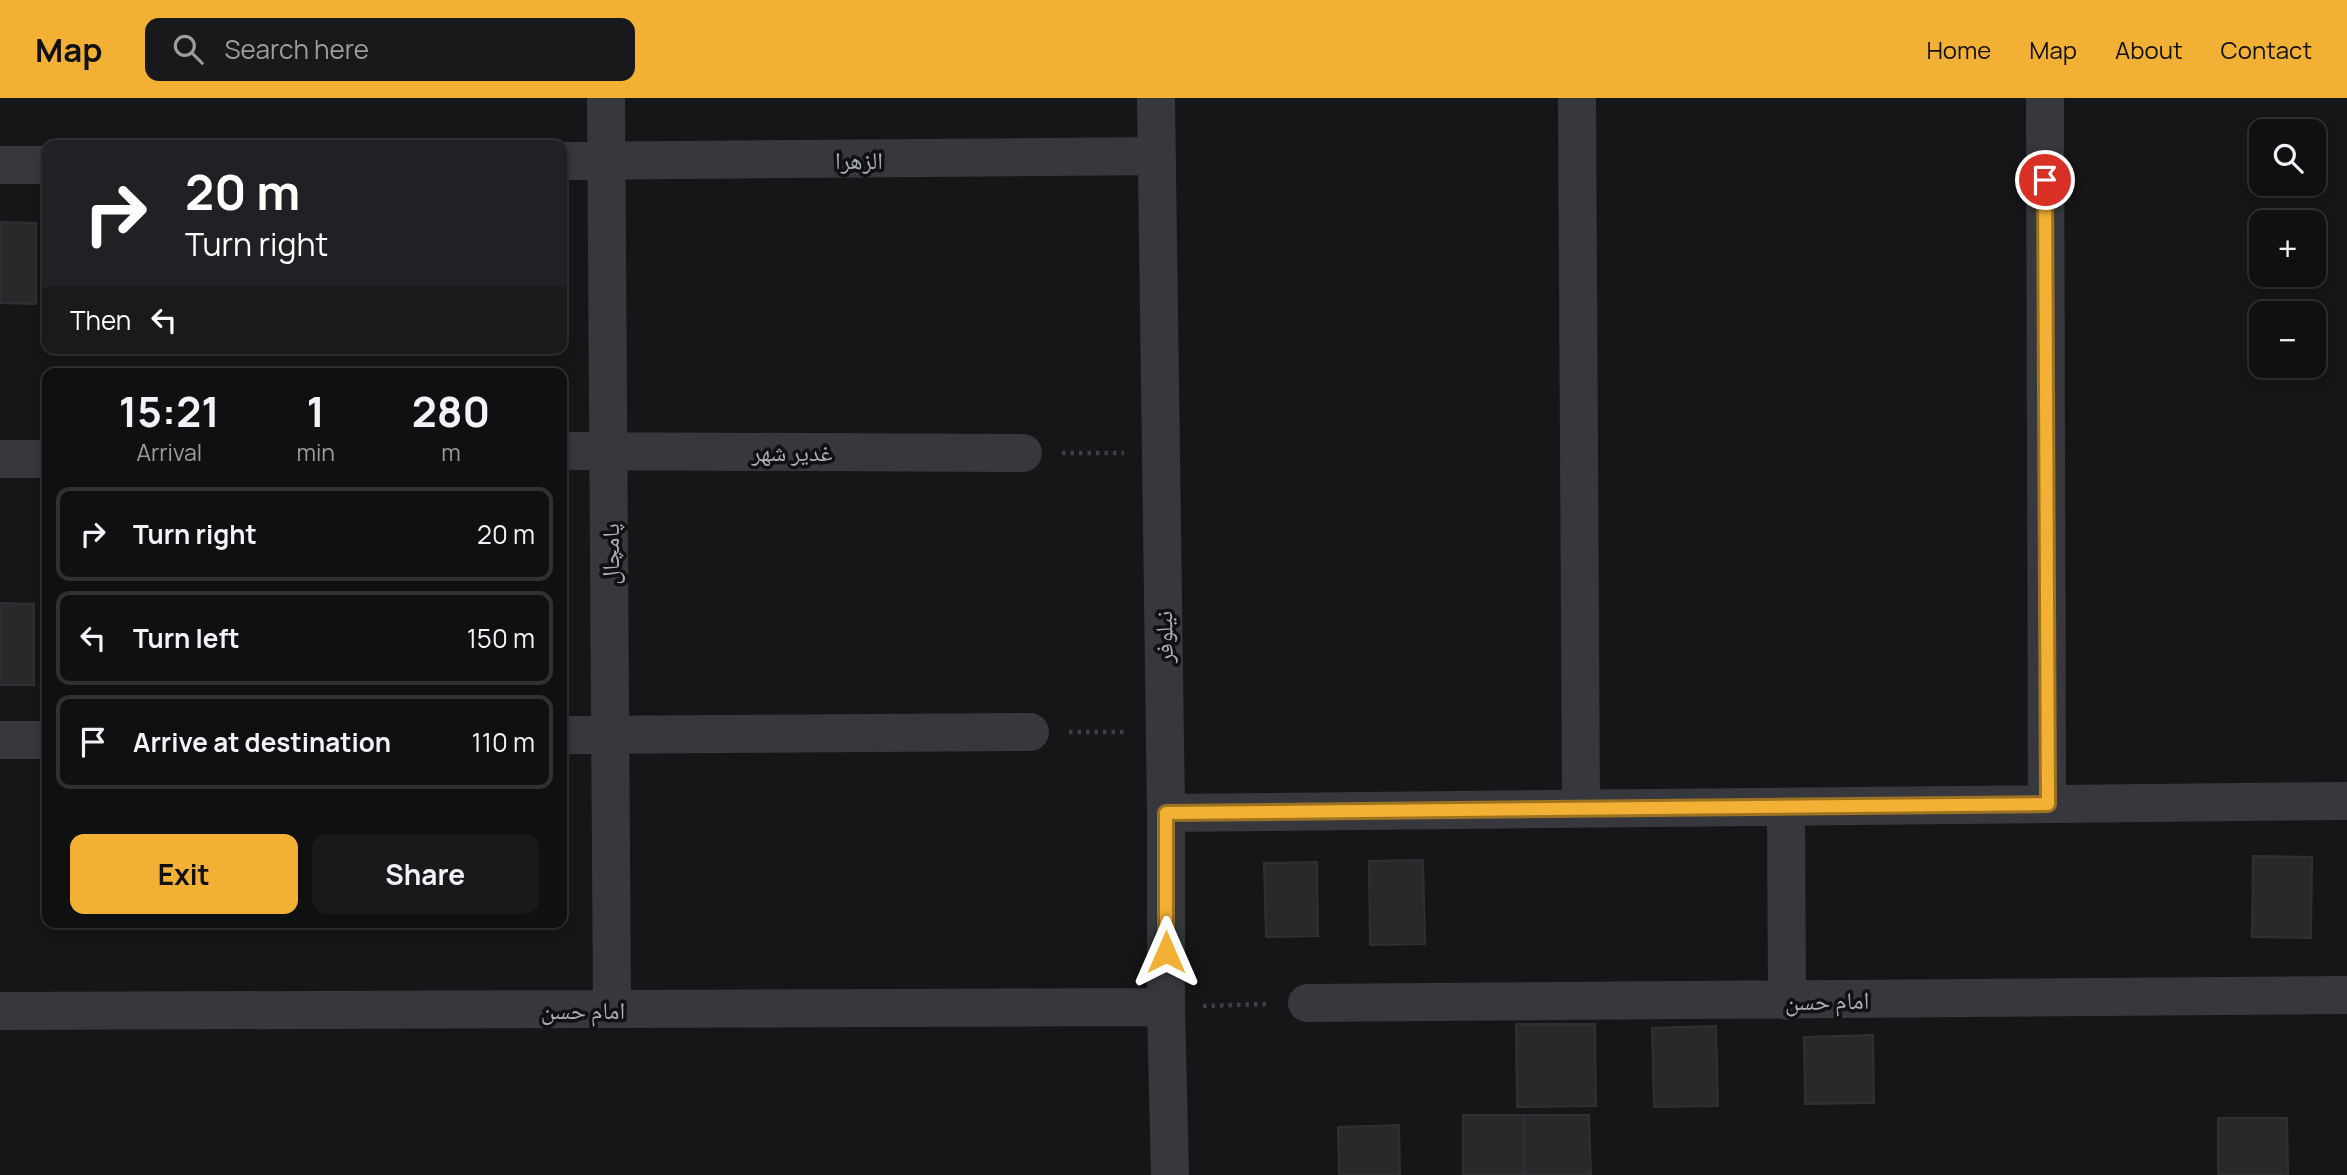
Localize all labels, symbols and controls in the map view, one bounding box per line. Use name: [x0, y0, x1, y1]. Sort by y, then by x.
search box: [145, 18, 635, 81]
text: Map: [35, 27, 103, 72]
icon: search: [169, 30, 207, 68]
text: Search here: [225, 31, 369, 67]
text: Home: [1926, 33, 1991, 66]
text: Map: [2029, 33, 2077, 66]
text: About: [2115, 33, 2183, 66]
text: Contact: [2221, 33, 2312, 66]
map controls: [2249, 119, 2326, 378]
button: search: [2249, 119, 2326, 196]
street label: الزهرا: [835, 143, 883, 176]
pin: [2015, 150, 2075, 210]
text: 20 m: [185, 158, 300, 225]
icon: arrive: [2026, 161, 2064, 199]
icon: right: [70, 168, 161, 259]
button: +: [2249, 210, 2326, 287]
text: Turn right: [185, 222, 328, 266]
icon: left: [145, 301, 183, 339]
button: −: [2249, 301, 2326, 378]
text: Then: [70, 302, 131, 338]
text: 15:21: [119, 382, 220, 440]
text: 1: [307, 382, 325, 440]
text: 280: [412, 382, 490, 440]
street label: غدیر شهر: [751, 435, 832, 468]
text: Arrival: [136, 436, 202, 468]
text: min: [296, 436, 335, 468]
text: m: [441, 436, 461, 468]
icon: right: [74, 515, 112, 553]
text: Turn right: [133, 516, 257, 552]
text: 20 m: [477, 516, 535, 552]
street label: پامچال: [593, 523, 626, 585]
street label: نیلوفر: [1146, 611, 1180, 664]
icon: left: [74, 619, 112, 657]
text: Turn left: [133, 620, 240, 656]
text: 150 m: [467, 620, 535, 656]
icon: arrive: [74, 723, 112, 761]
text: Arrive at destination: [133, 724, 391, 760]
text: 110 m: [472, 724, 535, 760]
button: Exit: [70, 834, 298, 914]
button: Share: [312, 834, 539, 914]
position arrow: [1129, 915, 1203, 989]
street label: امام حسن: [1784, 983, 1870, 1018]
street label: امام حسن: [541, 993, 625, 1027]

